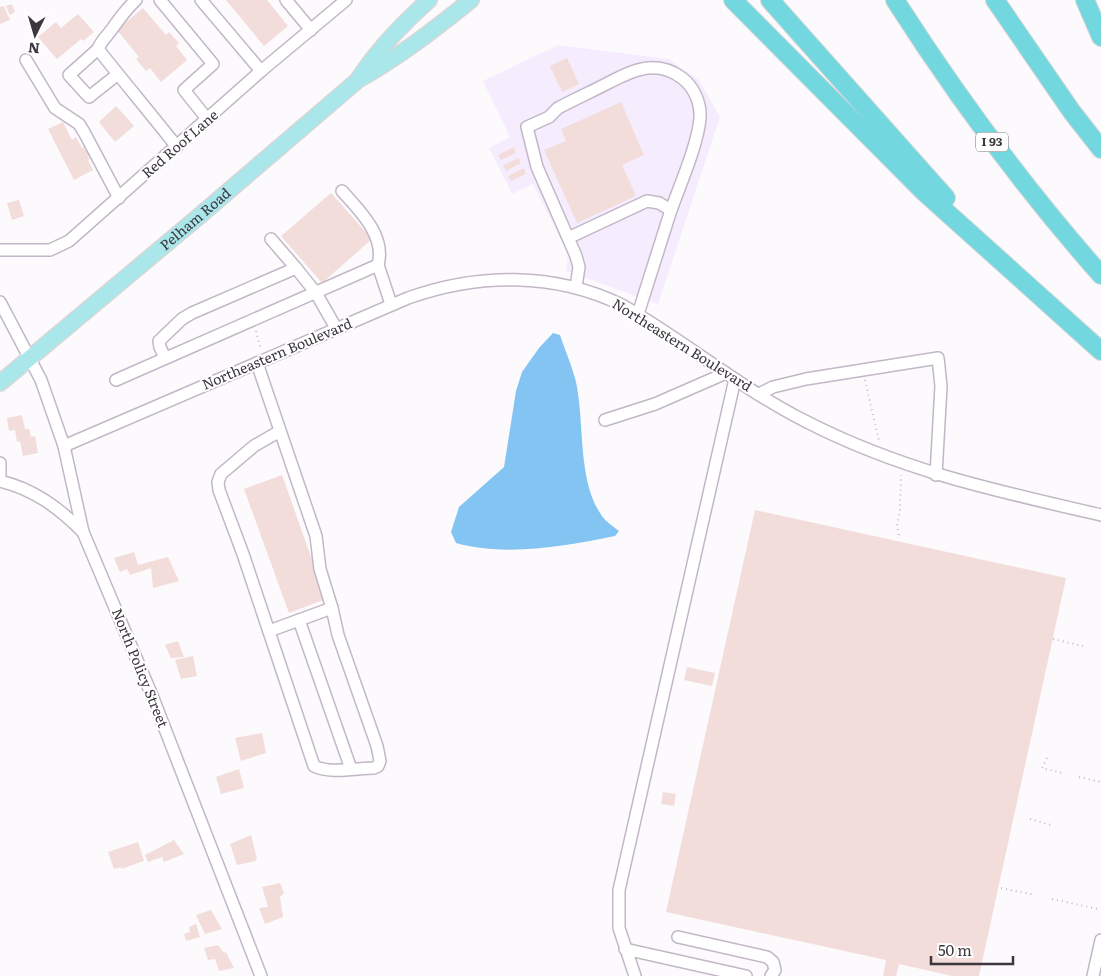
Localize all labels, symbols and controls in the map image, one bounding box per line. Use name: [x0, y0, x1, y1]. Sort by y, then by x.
north arrow: [10, 10, 60, 60]
text: N: [27, 38, 41, 59]
street label: Red Roof Lane: [137, 104, 222, 182]
road number: I 93: [976, 132, 1008, 152]
street label: Pelham Road: [155, 182, 235, 254]
street label: Northeastern Boulevard: [609, 293, 757, 396]
street label: Northeastern Boulevard: [199, 312, 355, 394]
street label: North Policy Street: [108, 605, 174, 731]
scale bar: [931, 934, 1014, 966]
text: 50 m: [938, 938, 972, 961]

